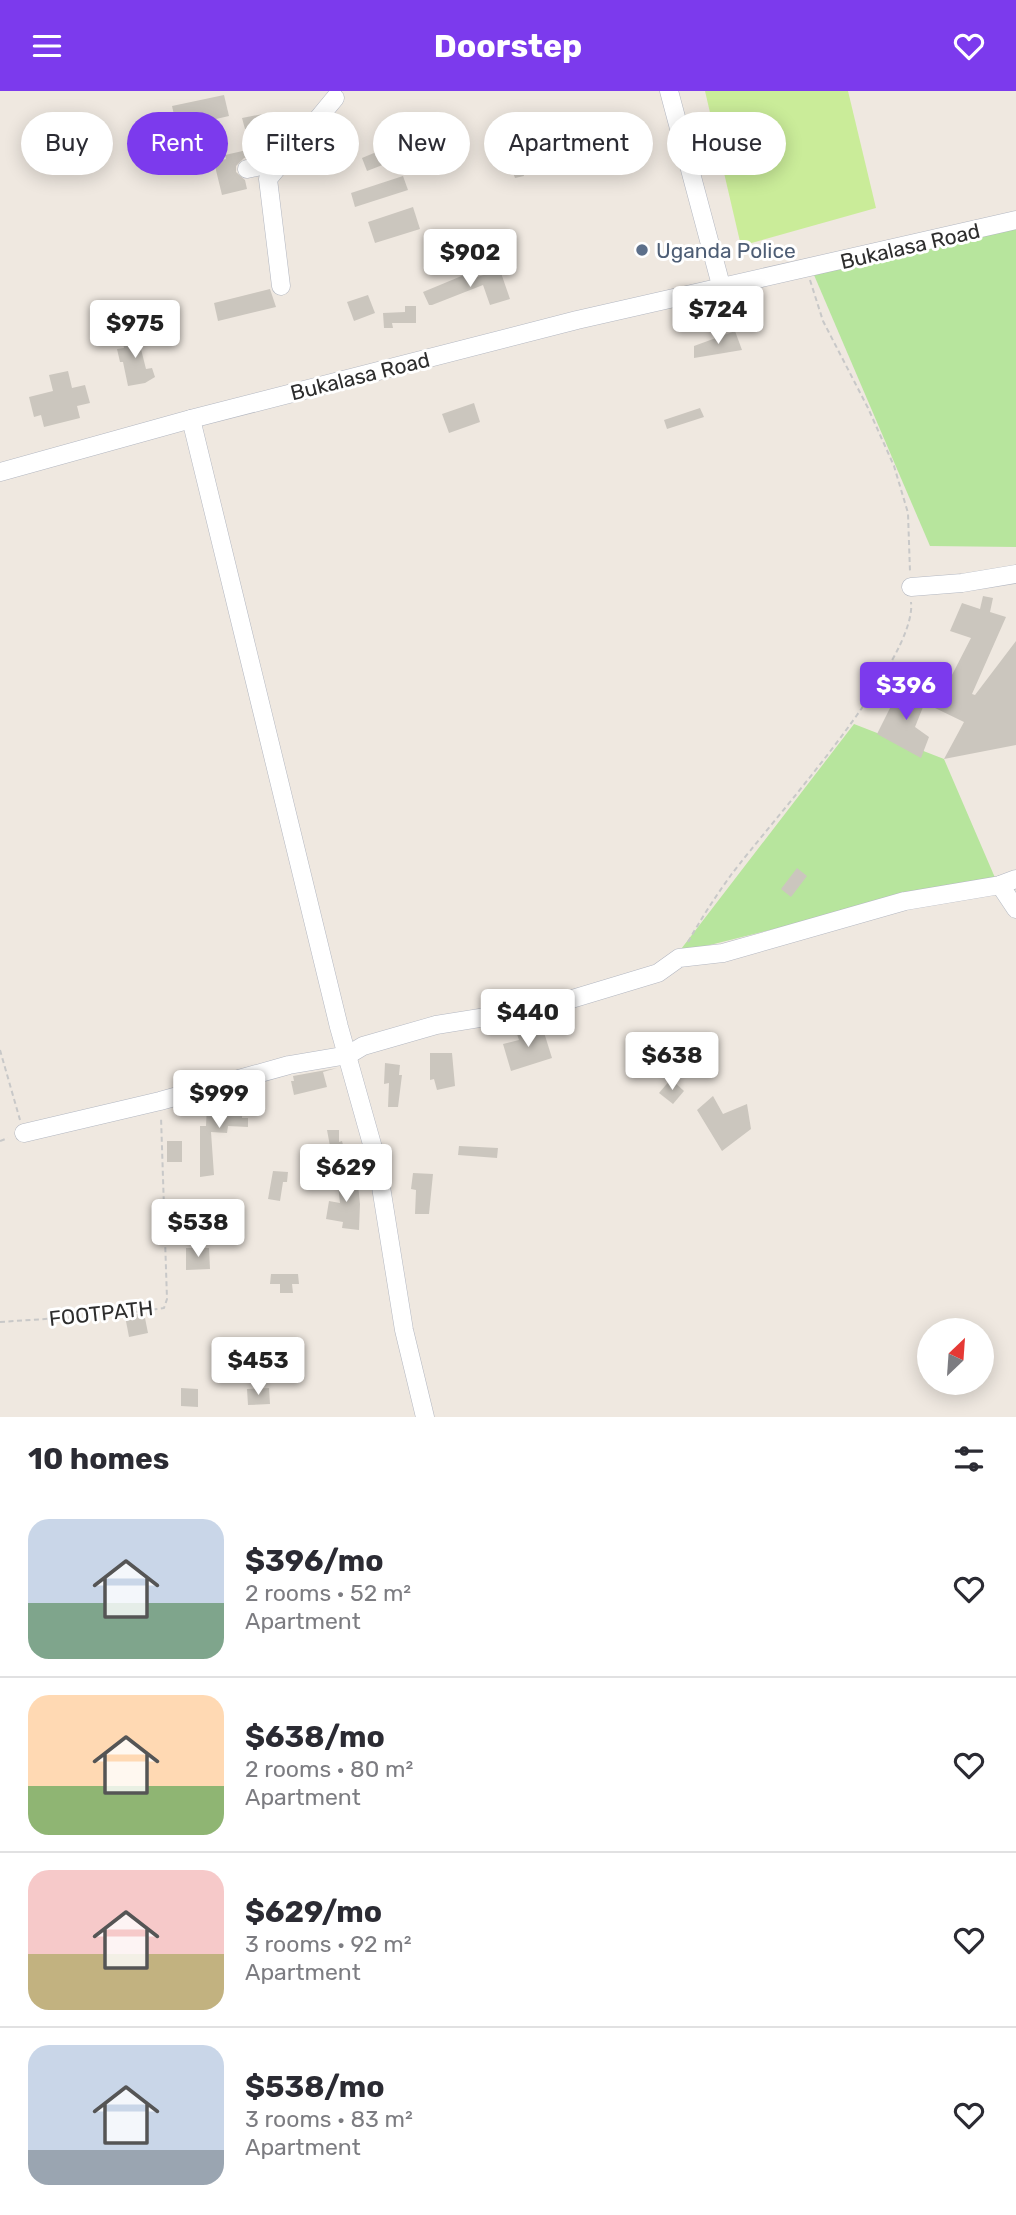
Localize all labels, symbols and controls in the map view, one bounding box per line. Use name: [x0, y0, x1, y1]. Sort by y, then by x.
icon: menu: [28, 27, 66, 65]
text: Doorstep: [434, 27, 582, 65]
icon: heart: [950, 27, 988, 65]
chip: Buy: [21, 112, 113, 175]
chip: Rent: [127, 112, 228, 175]
chip: Filters: [242, 112, 359, 175]
chip: New: [373, 112, 470, 175]
chip: Apartment: [484, 112, 653, 175]
chip: House: [667, 112, 786, 175]
street label: Bukalasa Road: [838, 218, 982, 274]
pin: $902: [429, 229, 511, 289]
text: $902: [440, 238, 500, 266]
place label: Uganda Police: [656, 238, 796, 263]
marker: Uganda Police: [634, 242, 650, 258]
pin: $724: [677, 287, 759, 346]
text: $724: [688, 295, 748, 323]
pin: $975: [94, 301, 176, 360]
text: $975: [106, 309, 164, 337]
street label: Bukalasa Road: [288, 347, 432, 405]
pin: $396: [865, 663, 947, 722]
text: $396: [876, 671, 936, 699]
pin: $440: [487, 989, 569, 1049]
text: $440: [497, 998, 559, 1026]
pin: $638: [631, 1033, 713, 1092]
text: $638: [641, 1041, 703, 1069]
pin: $999: [178, 1070, 260, 1130]
text: $999: [189, 1079, 249, 1107]
pin: $629: [305, 1145, 387, 1204]
text: $629: [316, 1153, 376, 1181]
pin: $538: [157, 1199, 239, 1259]
text: $538: [168, 1208, 228, 1236]
street label: FOOTPATH: [48, 1295, 154, 1331]
north arrow: [917, 1318, 994, 1395]
map controls: [917, 1318, 994, 1395]
pin: $453: [217, 1337, 299, 1397]
text: $453: [227, 1346, 289, 1374]
icon: filters: [950, 1440, 988, 1478]
text: 10 homes: [28, 1441, 169, 1477]
text: $396/mo: [245, 1543, 384, 1579]
icon: home: [84, 1547, 168, 1631]
icon: heart: [950, 1570, 988, 1608]
text: 2 rooms · 52 m²: [245, 1579, 411, 1607]
text: Apartment: [245, 1607, 361, 1635]
text: $638/mo: [245, 1719, 385, 1755]
icon: home: [84, 1723, 168, 1807]
icon: heart: [950, 1746, 988, 1784]
text: 2 rooms · 80 m²: [245, 1755, 413, 1783]
text: Apartment: [245, 1783, 361, 1811]
text: $629/mo: [245, 1894, 382, 1930]
icon: home: [84, 1898, 168, 1982]
icon: heart: [950, 1921, 988, 1959]
text: 3 rooms · 92 m²: [245, 1930, 411, 1958]
text: Apartment: [245, 1958, 361, 1986]
text: $538/mo: [245, 2069, 385, 2105]
icon: home: [84, 2073, 168, 2157]
icon: heart: [950, 2096, 988, 2134]
text: 3 rooms · 83 m²: [245, 2105, 413, 2133]
text: Apartment: [245, 2133, 361, 2161]

